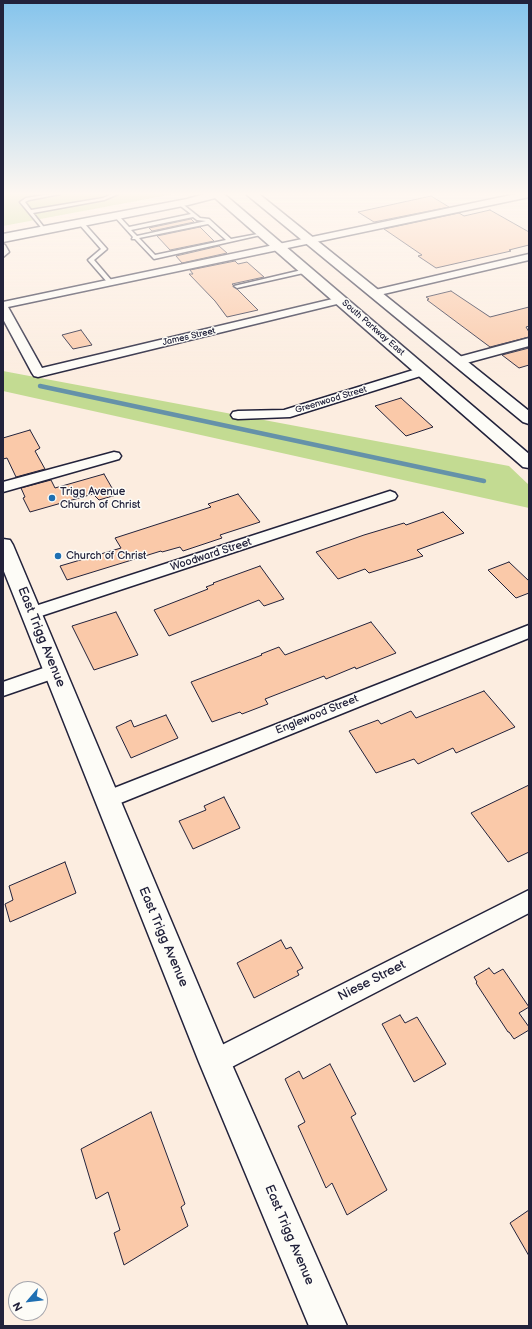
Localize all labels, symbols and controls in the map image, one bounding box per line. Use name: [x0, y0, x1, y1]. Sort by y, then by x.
street label: South Parkway East: [339, 298, 407, 358]
street label: James Street: [161, 326, 217, 348]
street label: Greenwood Street: [294, 384, 368, 416]
place label: Trigg Avenue Church of Christ: [60, 485, 140, 511]
marker: Trigg Avenue Church of Christ: [47, 493, 57, 503]
street label: Woodward Street: [169, 536, 253, 574]
place label: Church of Christ: [66, 549, 146, 563]
marker: Church of Christ: [53, 551, 63, 561]
street label: East Trigg Avenue: [14, 585, 68, 689]
street label: Englewood Street: [274, 692, 360, 738]
street label: East Trigg Avenue: [135, 885, 191, 989]
street label: Niese Street: [336, 957, 408, 1005]
street label: East Trigg Avenue: [261, 1183, 317, 1287]
north arrow: [8, 1281, 48, 1321]
text: N: [10, 1300, 26, 1313]

